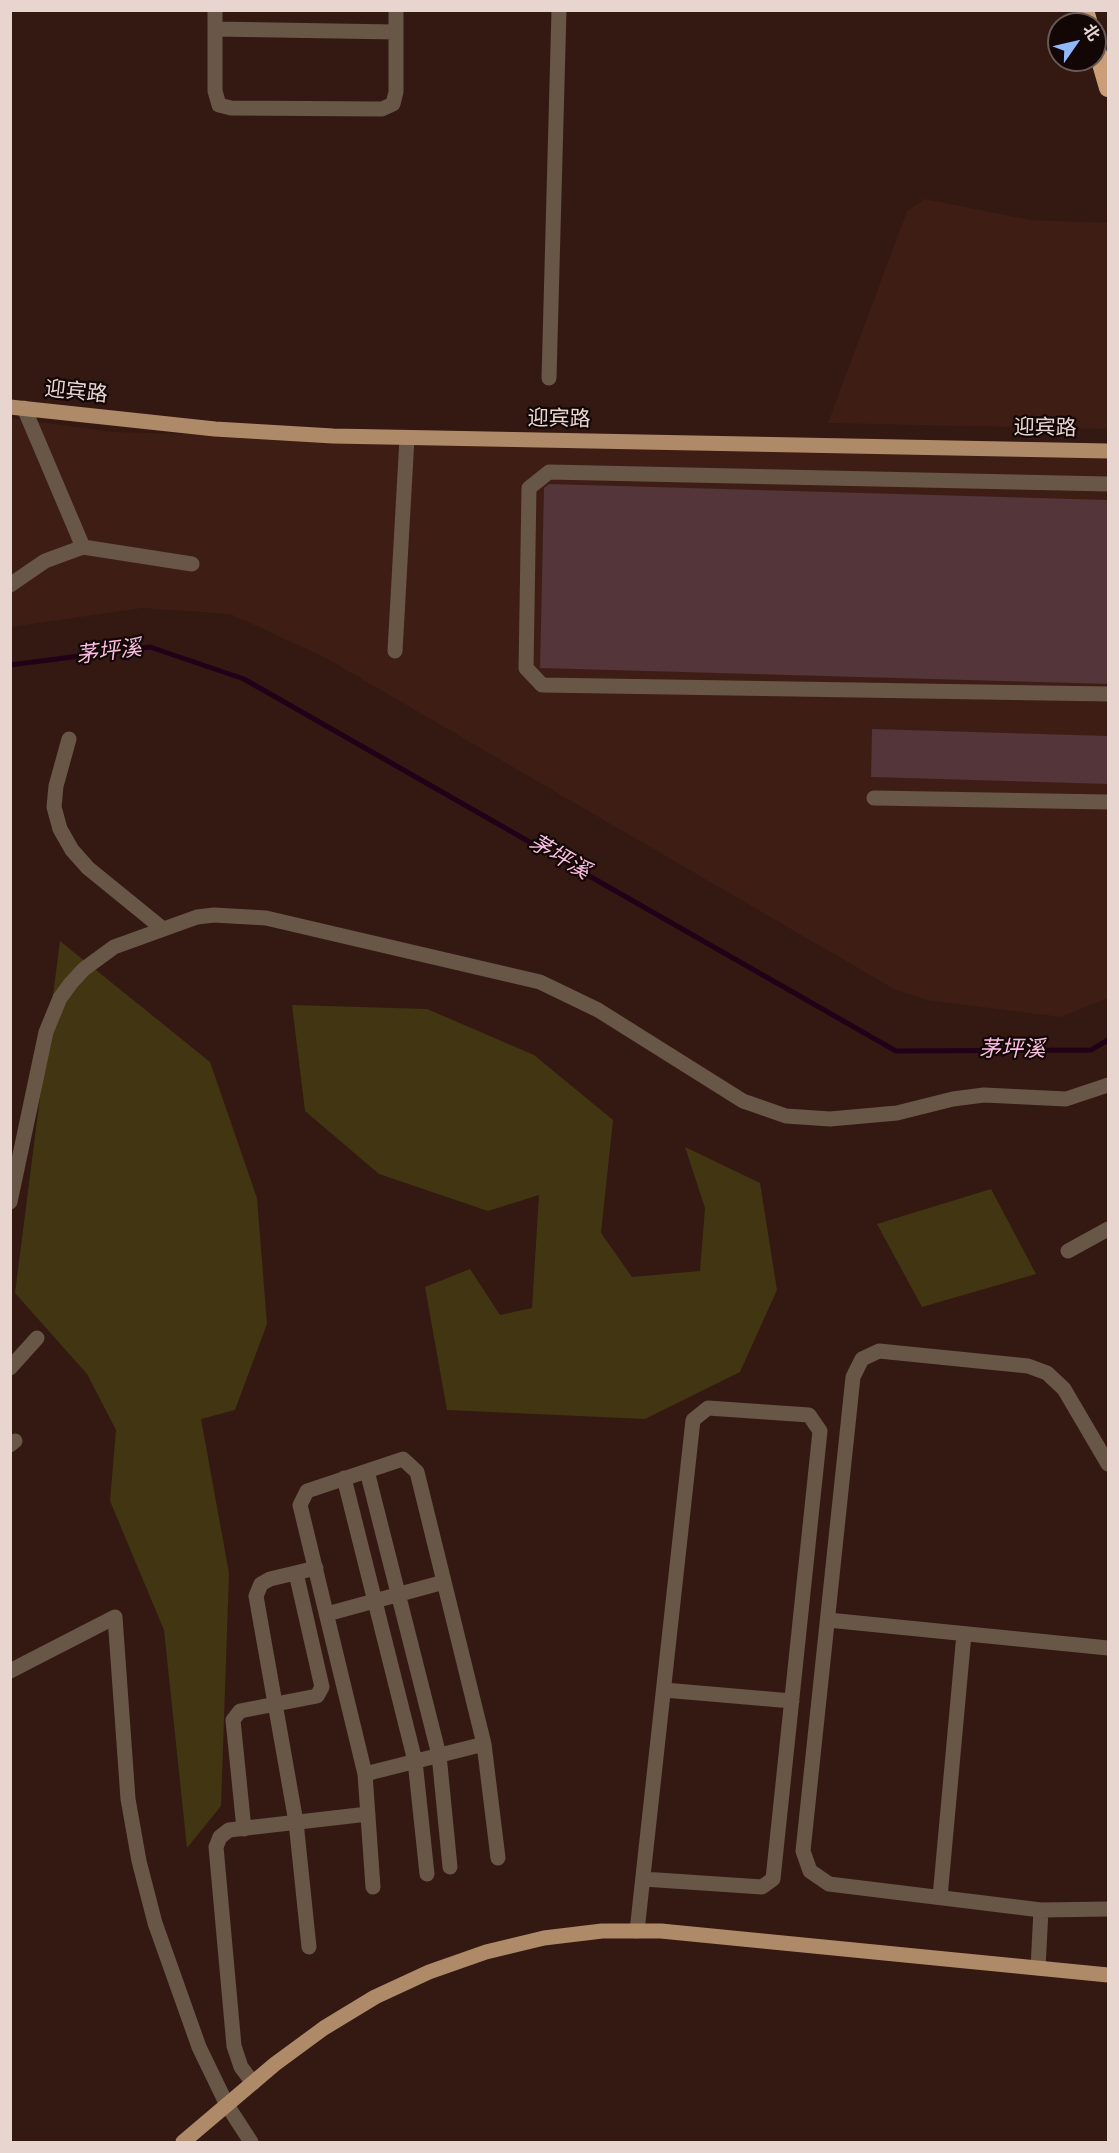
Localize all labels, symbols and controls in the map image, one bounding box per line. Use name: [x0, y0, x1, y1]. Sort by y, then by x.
north arrow: [1047, 12, 1107, 72]
text: 北: [1078, 21, 1103, 45]
street label: 迎宾路: [43, 377, 109, 409]
street label: 迎宾路: [527, 407, 591, 433]
street label: 迎宾路: [1013, 416, 1077, 442]
water label: 茅坪溪: [75, 636, 143, 670]
water label: 茅坪溪: [524, 830, 594, 886]
water label: 茅坪溪: [979, 1037, 1045, 1063]

